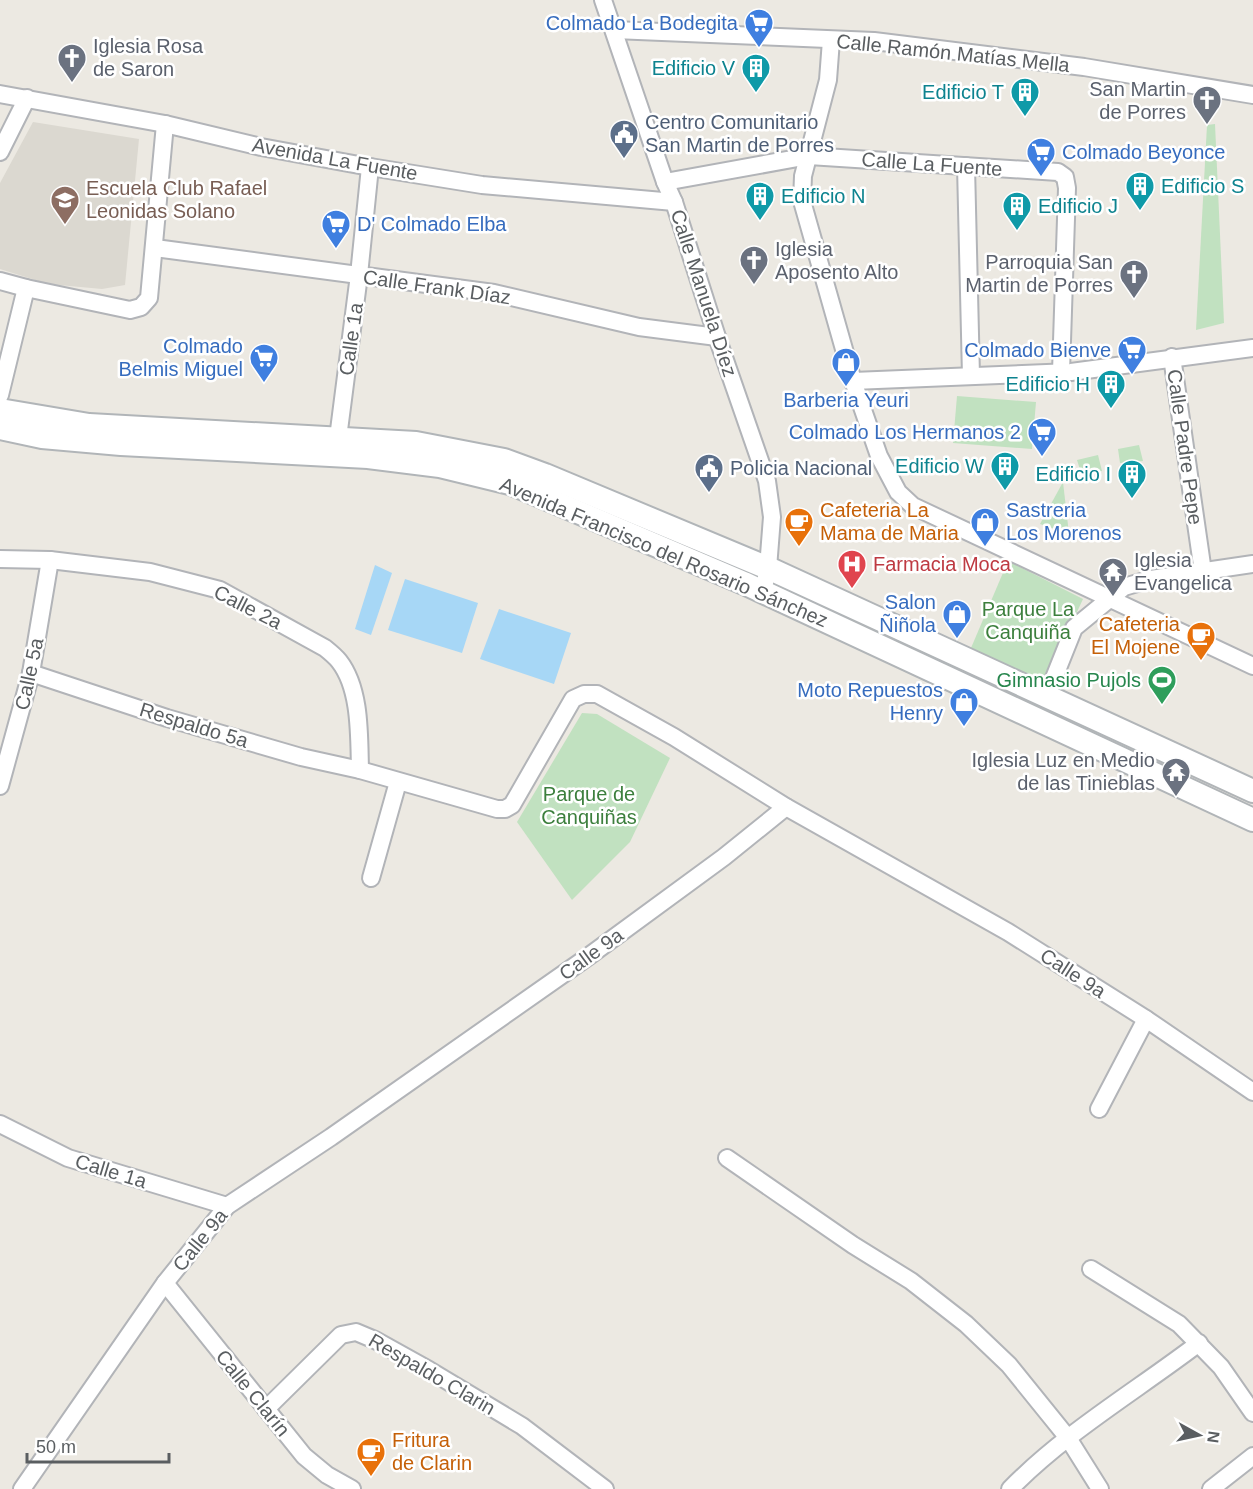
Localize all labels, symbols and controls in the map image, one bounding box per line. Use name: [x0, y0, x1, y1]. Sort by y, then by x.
supermarket icon: Colmado La Bodegita: [743, 7, 775, 49]
place label: Colmado La Bodegita: [546, 12, 739, 34]
street label: Calle Ramón Matías Mella: [835, 30, 1072, 76]
place label: Iglesia Rosa de Saron: [93, 35, 204, 80]
church icon: Iglesia Rosa de Saron: [56, 42, 88, 84]
building icon: Edificio V: [740, 52, 772, 94]
place label: Edificio V: [652, 57, 736, 79]
building icon: Edificio T: [1009, 76, 1041, 118]
place label: San Martin de Porres: [1089, 78, 1186, 123]
place label: Edificio T: [922, 81, 1004, 103]
church icon: San Martin de Porres: [1191, 84, 1223, 126]
place label: Centro Comunitario San Martin de Porres: [645, 111, 834, 156]
public building icon: Centro Comunitario San Martin de Porres: [608, 118, 640, 160]
street label: Avenida La Fuente: [251, 134, 419, 184]
supermarket icon: Colmado Beyonce: [1025, 136, 1057, 178]
place label: Colmado Beyonce: [1062, 141, 1225, 163]
street label: Calle La Fuente: [861, 148, 1003, 180]
building icon: Edificio S: [1124, 170, 1156, 212]
place label: Edificio S: [1161, 175, 1244, 197]
place label: Escuela Club Rafael Leonidas Solano: [86, 177, 267, 222]
building icon: Edificio N: [744, 180, 776, 222]
school or university icon: Escuela Club Rafael Leonidas Solano: [49, 184, 81, 226]
place label: Edificio N: [781, 185, 865, 207]
building icon: Edificio J: [1001, 190, 1033, 232]
place label: Edificio J: [1038, 195, 1118, 217]
street label: Calle Manuela Díez: [667, 207, 741, 379]
supermarket icon: D' Colmado Elba: [320, 208, 352, 250]
place label: D' Colmado Elba: [357, 213, 507, 235]
place label: Iglesia Aposento Alto: [775, 238, 898, 283]
church icon: Iglesia Aposento Alto: [738, 244, 770, 286]
place label: Parroquia San Martin de Porres: [965, 251, 1113, 296]
church icon: Parroquia San Martin de Porres: [1118, 258, 1150, 300]
street label: Calle Frank Díaz: [362, 266, 512, 308]
street label: Calle 1a: [335, 300, 367, 377]
supermarket icon: Colmado Bienve: [1116, 334, 1148, 376]
place label: Colmado Belmis Miguel: [119, 335, 243, 380]
place label: Colmado Bienve: [964, 339, 1111, 361]
supermarket icon: Colmado Belmis Miguel: [248, 342, 280, 384]
shop icon: Barberia Yeuri: [830, 346, 862, 388]
building icon: Edificio H: [1095, 368, 1127, 410]
street label: Calle Padre Pepe: [1163, 368, 1207, 526]
place label: Edificio H: [1006, 373, 1090, 395]
place label: Barberia Yeuri: [783, 389, 909, 411]
supermarket icon: Colmado Los Hermanos 2: [1026, 416, 1058, 458]
place label: Colmado Los Hermanos 2: [789, 421, 1021, 443]
building icon: Edificio W: [989, 450, 1021, 492]
public building icon: Policia Nacional: [693, 452, 725, 494]
place label: Edificio W: [895, 455, 984, 477]
place label: Policia Nacional: [730, 457, 872, 479]
building icon: Edificio I: [1116, 458, 1148, 500]
place label: Edificio I: [1035, 463, 1111, 485]
street label: Avenida Francisco del Rosario Sánchez: [497, 473, 831, 631]
place label: Cafeteria La Mama de Maria: [820, 499, 960, 544]
place label: Sastreria Los Morenos: [1006, 499, 1122, 544]
cafe icon: Cafeteria La Mama de Maria: [783, 506, 815, 548]
shop icon: Sastreria Los Morenos: [969, 506, 1001, 548]
hospital icon: Farmacia Moca: [836, 548, 868, 590]
place label: Iglesia Evangelica: [1134, 549, 1233, 594]
place label: Farmacia Moca: [873, 553, 1012, 575]
temple icon: Iglesia Evangelica: [1097, 556, 1129, 598]
street label: Calle 2a: [210, 581, 286, 634]
place label: Salon Ñiñola: [879, 591, 937, 636]
shop icon: Salon Ñiñola: [941, 598, 973, 640]
park label: Parque La Canquiña: [982, 598, 1075, 643]
place label: Cafeteria El Mojene: [1091, 613, 1181, 658]
cafe icon: Cafeteria El Mojene: [1185, 620, 1217, 662]
street label: Calle 5a: [11, 635, 48, 712]
sports icon: Gimnasio Pujols: [1146, 664, 1178, 706]
place label: Gimnasio Pujols: [996, 669, 1141, 691]
place label: Moto Repuestos Henry: [797, 679, 943, 724]
shop icon: Moto Repuestos Henry: [948, 686, 980, 728]
street label: Respaldo 5a: [137, 698, 252, 752]
place label: Iglesia Luz en Medio de las Tinieblas: [972, 749, 1155, 794]
temple icon: Iglesia Luz en Medio de las Tinieblas: [1160, 756, 1192, 798]
park label: Parque de Canquiñas: [541, 783, 637, 828]
street label: Calle 9a: [555, 923, 628, 984]
street label: Calle 9a: [1036, 944, 1110, 1003]
street label: Calle 1a: [73, 1150, 150, 1193]
street label: Calle 9a: [168, 1204, 232, 1275]
street label: Respaldo Clarin: [365, 1329, 499, 1419]
street label: Calle Clarín: [212, 1345, 294, 1441]
north arrow: [1169, 1405, 1229, 1465]
scale bar: [27, 1426, 170, 1464]
place label: Fritura de Clarin: [392, 1429, 472, 1474]
text: N: [1204, 1430, 1223, 1444]
cafe icon: Fritura de Clarin: [355, 1436, 387, 1478]
text: 50 m: [36, 1437, 76, 1457]

